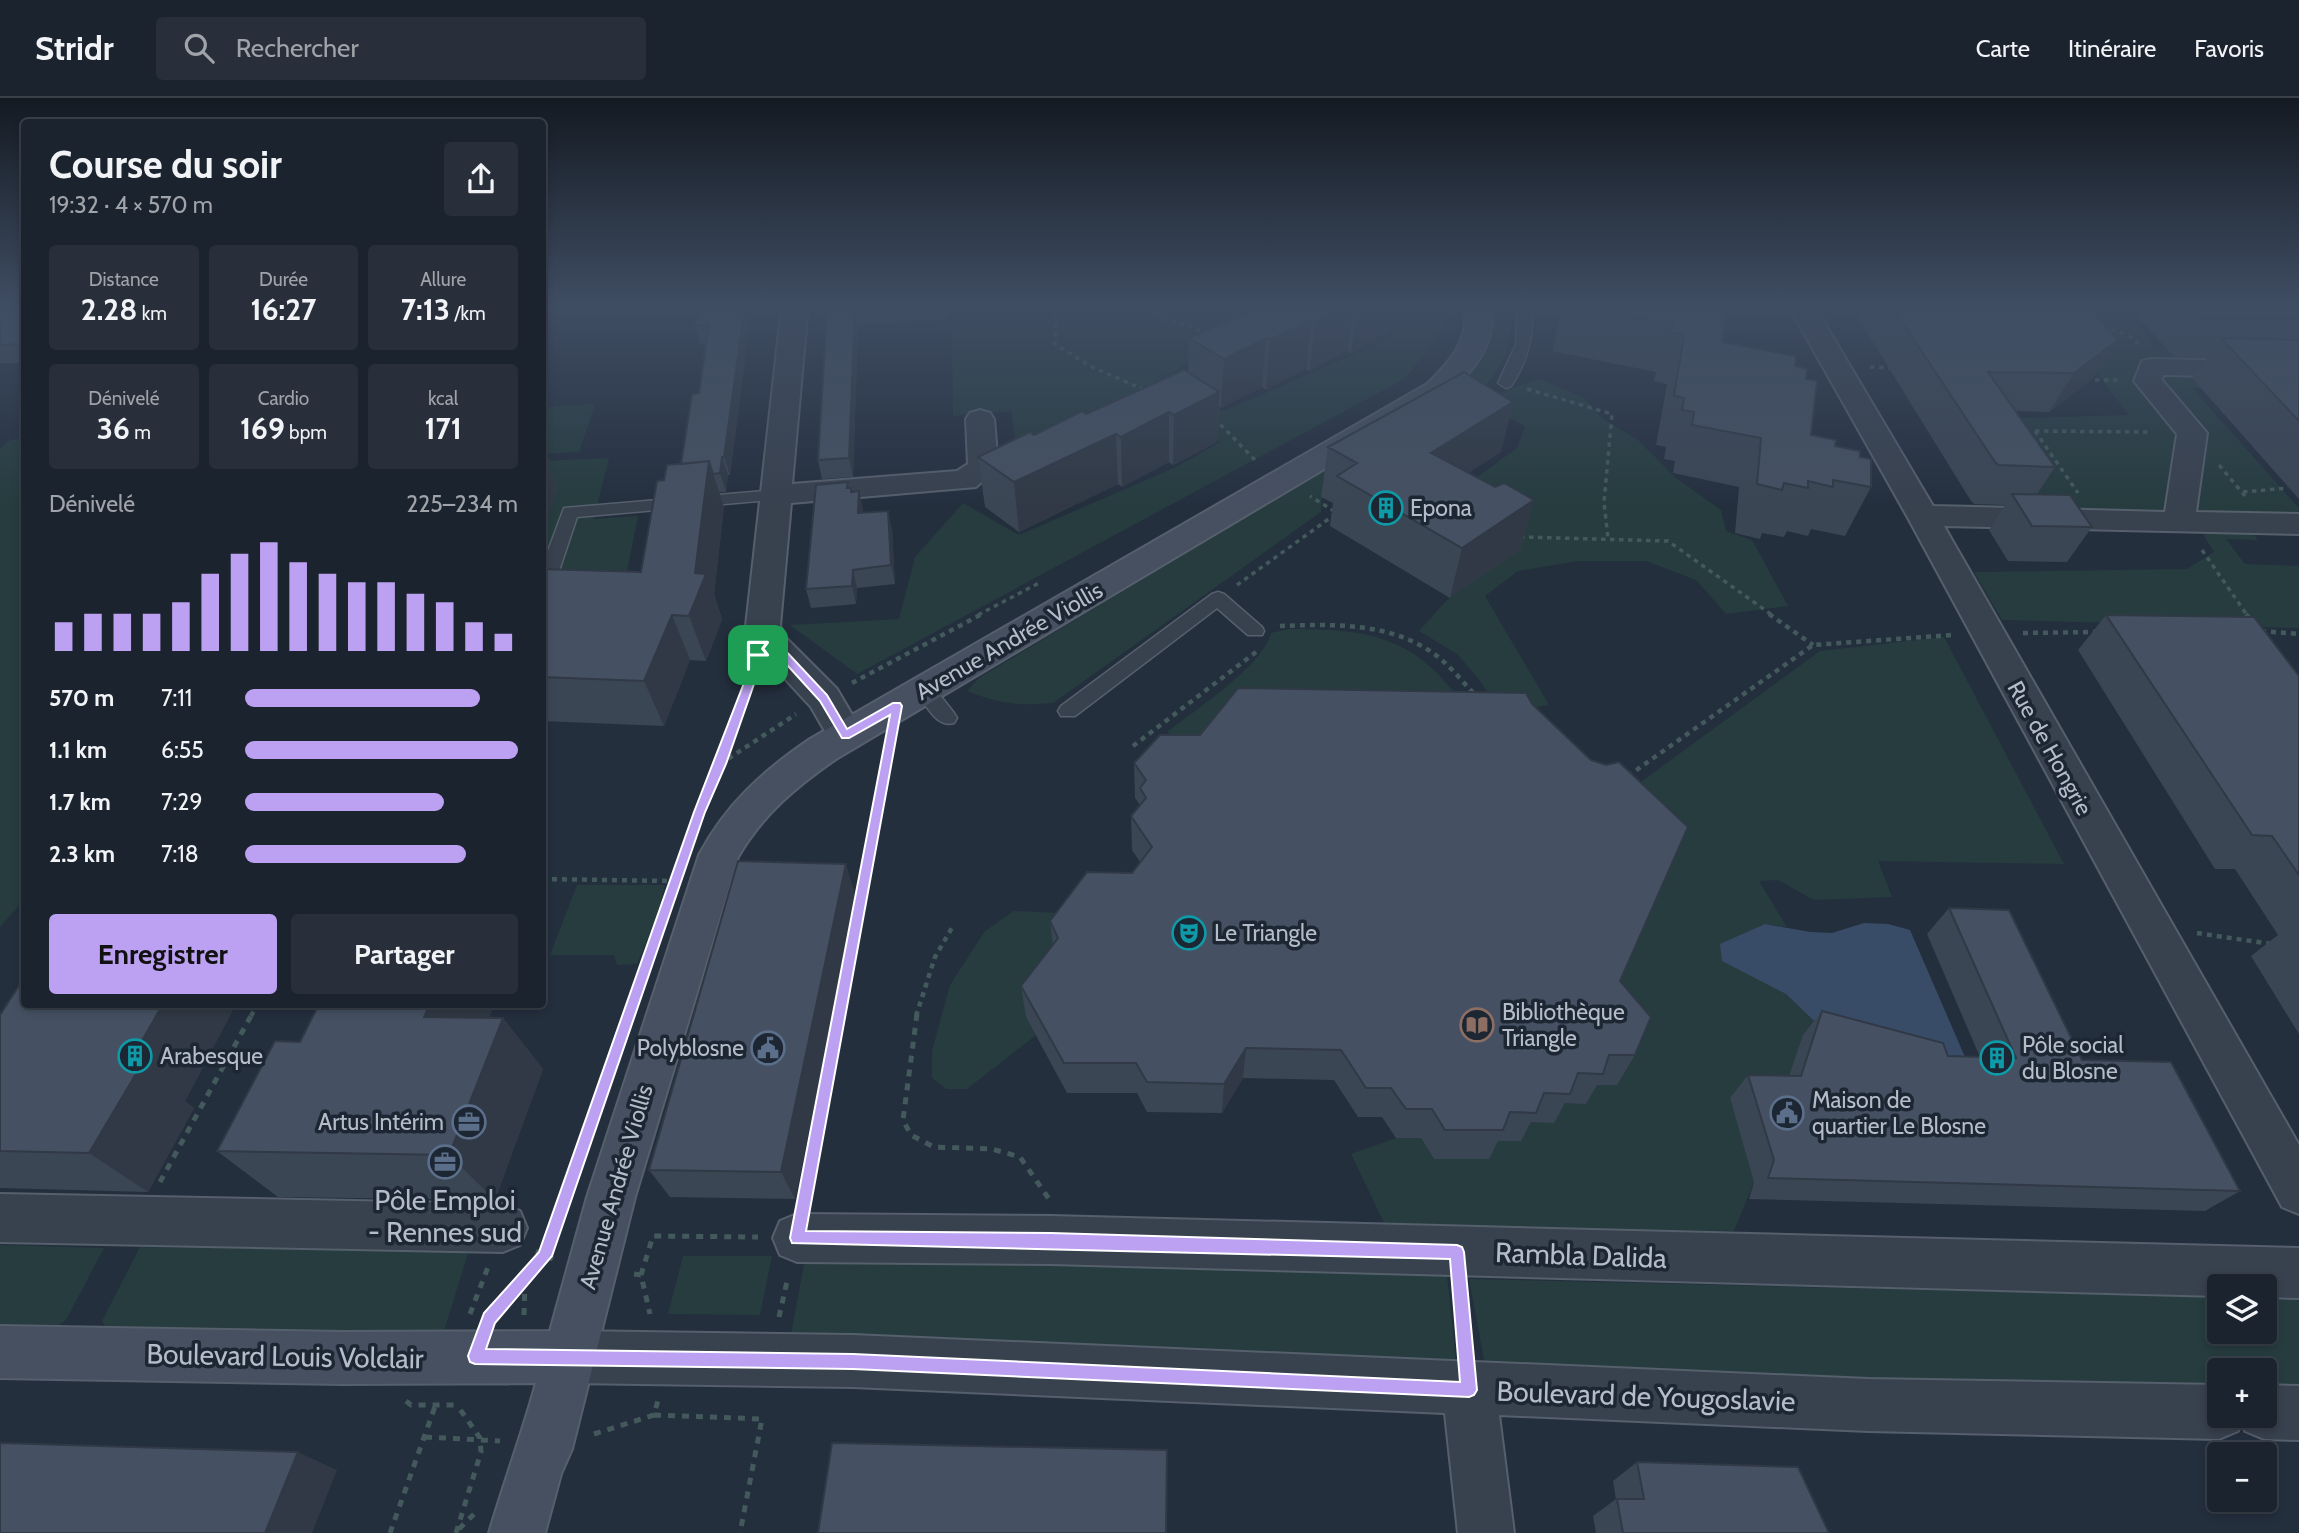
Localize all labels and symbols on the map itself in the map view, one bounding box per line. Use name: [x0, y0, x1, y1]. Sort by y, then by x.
building icon: Epona: [1367, 489, 1405, 527]
place label: Epona: [1410, 494, 1472, 522]
street label: Avenue Andrée Viollis: [910, 576, 1108, 706]
pin: [728, 625, 788, 685]
street label: Rue de Hongrie: [2002, 676, 2098, 820]
theatre icon: Le Triangle: [1170, 914, 1208, 952]
place label: Le Triangle: [1214, 919, 1317, 947]
place label: Bibliothèque Triangle: [1502, 998, 1625, 1052]
library icon: Bibliothèque Triangle: [1458, 1006, 1496, 1044]
public building icon: Polyblosne: [749, 1029, 787, 1067]
place label: Pôle social du Blosne: [2022, 1031, 2124, 1085]
place label: Polyblosne: [637, 1034, 744, 1062]
building icon: Arabesque: [116, 1037, 154, 1075]
building icon: Pôle social du Blosne: [1978, 1039, 2016, 1077]
place label: Arabesque: [160, 1042, 263, 1070]
street label: Avenue Andrée Viollis: [573, 1082, 659, 1292]
place label: Maison de quartier Le Blosne: [1812, 1086, 1986, 1140]
public building icon: Maison de quartier Le Blosne: [1768, 1094, 1806, 1132]
office icon: Artus Intérim: [450, 1103, 488, 1141]
place label: Artus Intérim: [318, 1108, 444, 1136]
office icon: Pôle Emploi - Rennes sud: [426, 1143, 464, 1181]
place label: Pôle Emploi - Rennes sud: [368, 1183, 522, 1249]
street label: Rambla Dalida: [1495, 1235, 1668, 1275]
street label: Boulevard Louis Volclair: [146, 1337, 424, 1375]
street label: Boulevard de Yougoslavie: [1496, 1374, 1796, 1418]

